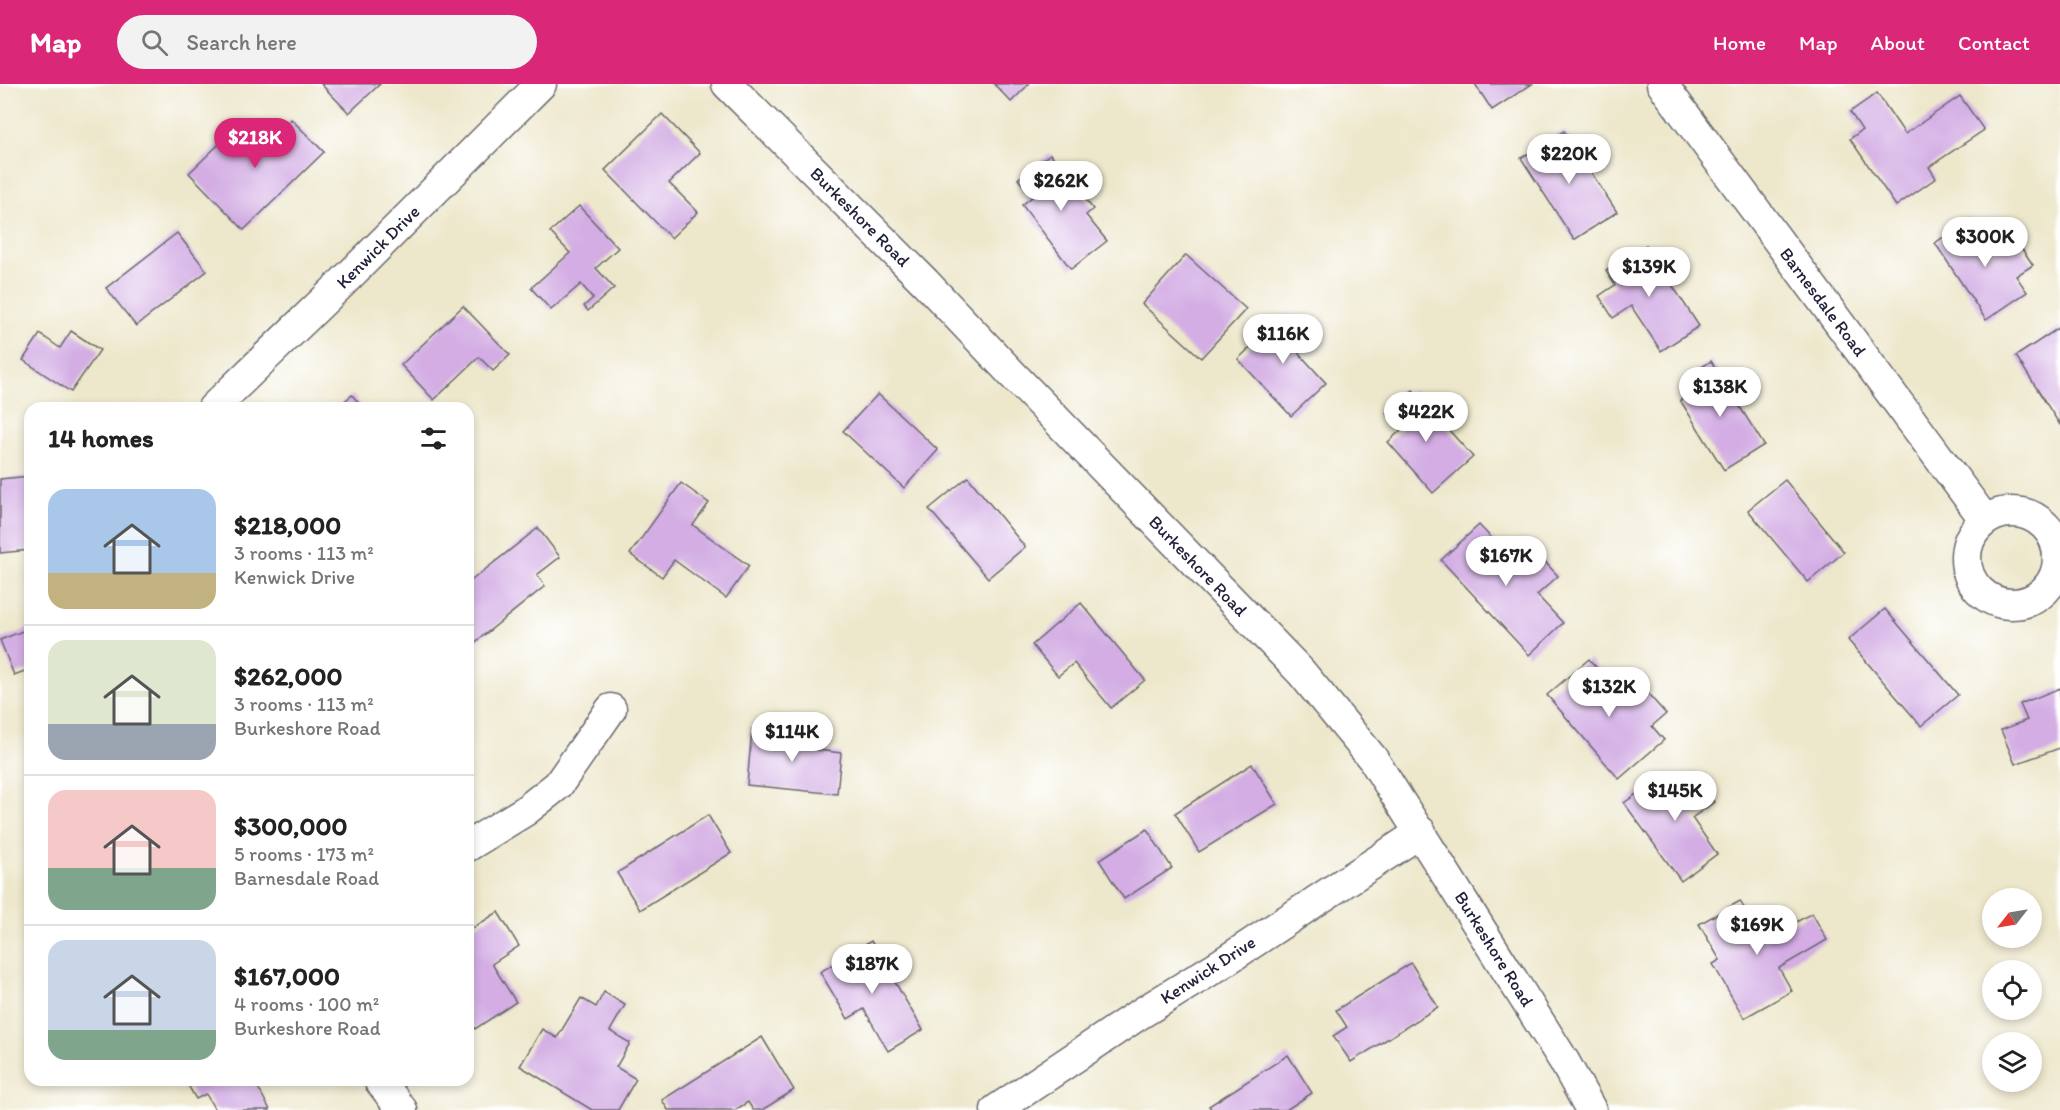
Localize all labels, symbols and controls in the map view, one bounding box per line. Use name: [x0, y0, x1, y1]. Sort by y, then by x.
search box: [117, 15, 537, 69]
text: Map: [30, 25, 81, 59]
icon: search: [138, 26, 171, 59]
text: Search here: [186, 29, 297, 56]
text: Home: [1713, 30, 1766, 55]
text: Map: [1799, 30, 1838, 55]
text: About: [1871, 30, 1925, 55]
text: Contact: [1958, 30, 2030, 55]
pin: $218K: [213, 118, 297, 169]
text: $218K: [228, 125, 282, 149]
pin: $220K: [1527, 134, 1611, 185]
text: $220K: [1541, 141, 1597, 165]
pin: $262K: [1019, 161, 1103, 212]
street label: Burkeshore Road: [806, 163, 915, 272]
text: $262K: [1034, 168, 1088, 192]
street label: Kenwick Drive: [332, 201, 424, 293]
pin: $300K: [1943, 217, 2027, 268]
text: $300K: [1956, 224, 2014, 248]
street label: Barnesdale Road: [1775, 243, 1871, 361]
pin: $139K: [1607, 247, 1691, 298]
text: $139K: [1622, 254, 1676, 278]
pin: $116K: [1241, 314, 1325, 365]
text: $116K: [1257, 321, 1309, 345]
pin: $138K: [1678, 367, 1762, 418]
text: $138K: [1693, 374, 1747, 398]
pin: $422K: [1384, 392, 1468, 443]
text: $422K: [1398, 399, 1454, 423]
text: 14 homes: [48, 422, 154, 454]
icon: filters: [417, 422, 450, 455]
text: $218,000: [234, 509, 341, 541]
street label: Burkeshore Road: [1144, 511, 1252, 621]
icon: home: [96, 513, 168, 585]
pin: $167K: [1464, 536, 1548, 587]
text: 3 rooms · 113 m²: [234, 541, 374, 565]
text: $167K: [1480, 543, 1532, 567]
text: Kenwick Drive: [234, 565, 355, 589]
text: $262,000: [234, 660, 343, 692]
icon: home: [96, 664, 168, 736]
pin: $132K: [1567, 667, 1651, 718]
text: $132K: [1582, 674, 1636, 698]
text: 3 rooms · 113 m²: [234, 692, 374, 716]
pin: $114K: [750, 712, 834, 763]
text: Burkeshore Road: [234, 716, 381, 740]
text: $114K: [765, 719, 819, 743]
pin: $145K: [1633, 771, 1717, 822]
text: $145K: [1648, 778, 1702, 802]
text: $300,000: [234, 810, 348, 842]
icon: home: [96, 814, 168, 886]
text: 5 rooms · 173 m²: [234, 842, 374, 866]
text: Barnesdale Road: [234, 866, 379, 890]
street label: Burkeshore Road: [1450, 887, 1538, 1011]
north arrow: [1982, 888, 2042, 948]
map controls: [1982, 888, 2042, 1092]
pin: $169K: [1715, 905, 1799, 956]
text: $169K: [1730, 912, 1784, 936]
street label: Kenwick Drive: [1156, 931, 1260, 1009]
pin: $187K: [830, 944, 914, 995]
text: $187K: [845, 951, 899, 975]
text: $167,000: [234, 960, 340, 992]
button: locate: [1982, 960, 2042, 1020]
icon: home: [96, 964, 168, 1036]
text: 4 rooms · 100 m²: [234, 992, 379, 1016]
text: Burkeshore Road: [234, 1016, 381, 1040]
button: layers: [1982, 1032, 2042, 1092]

